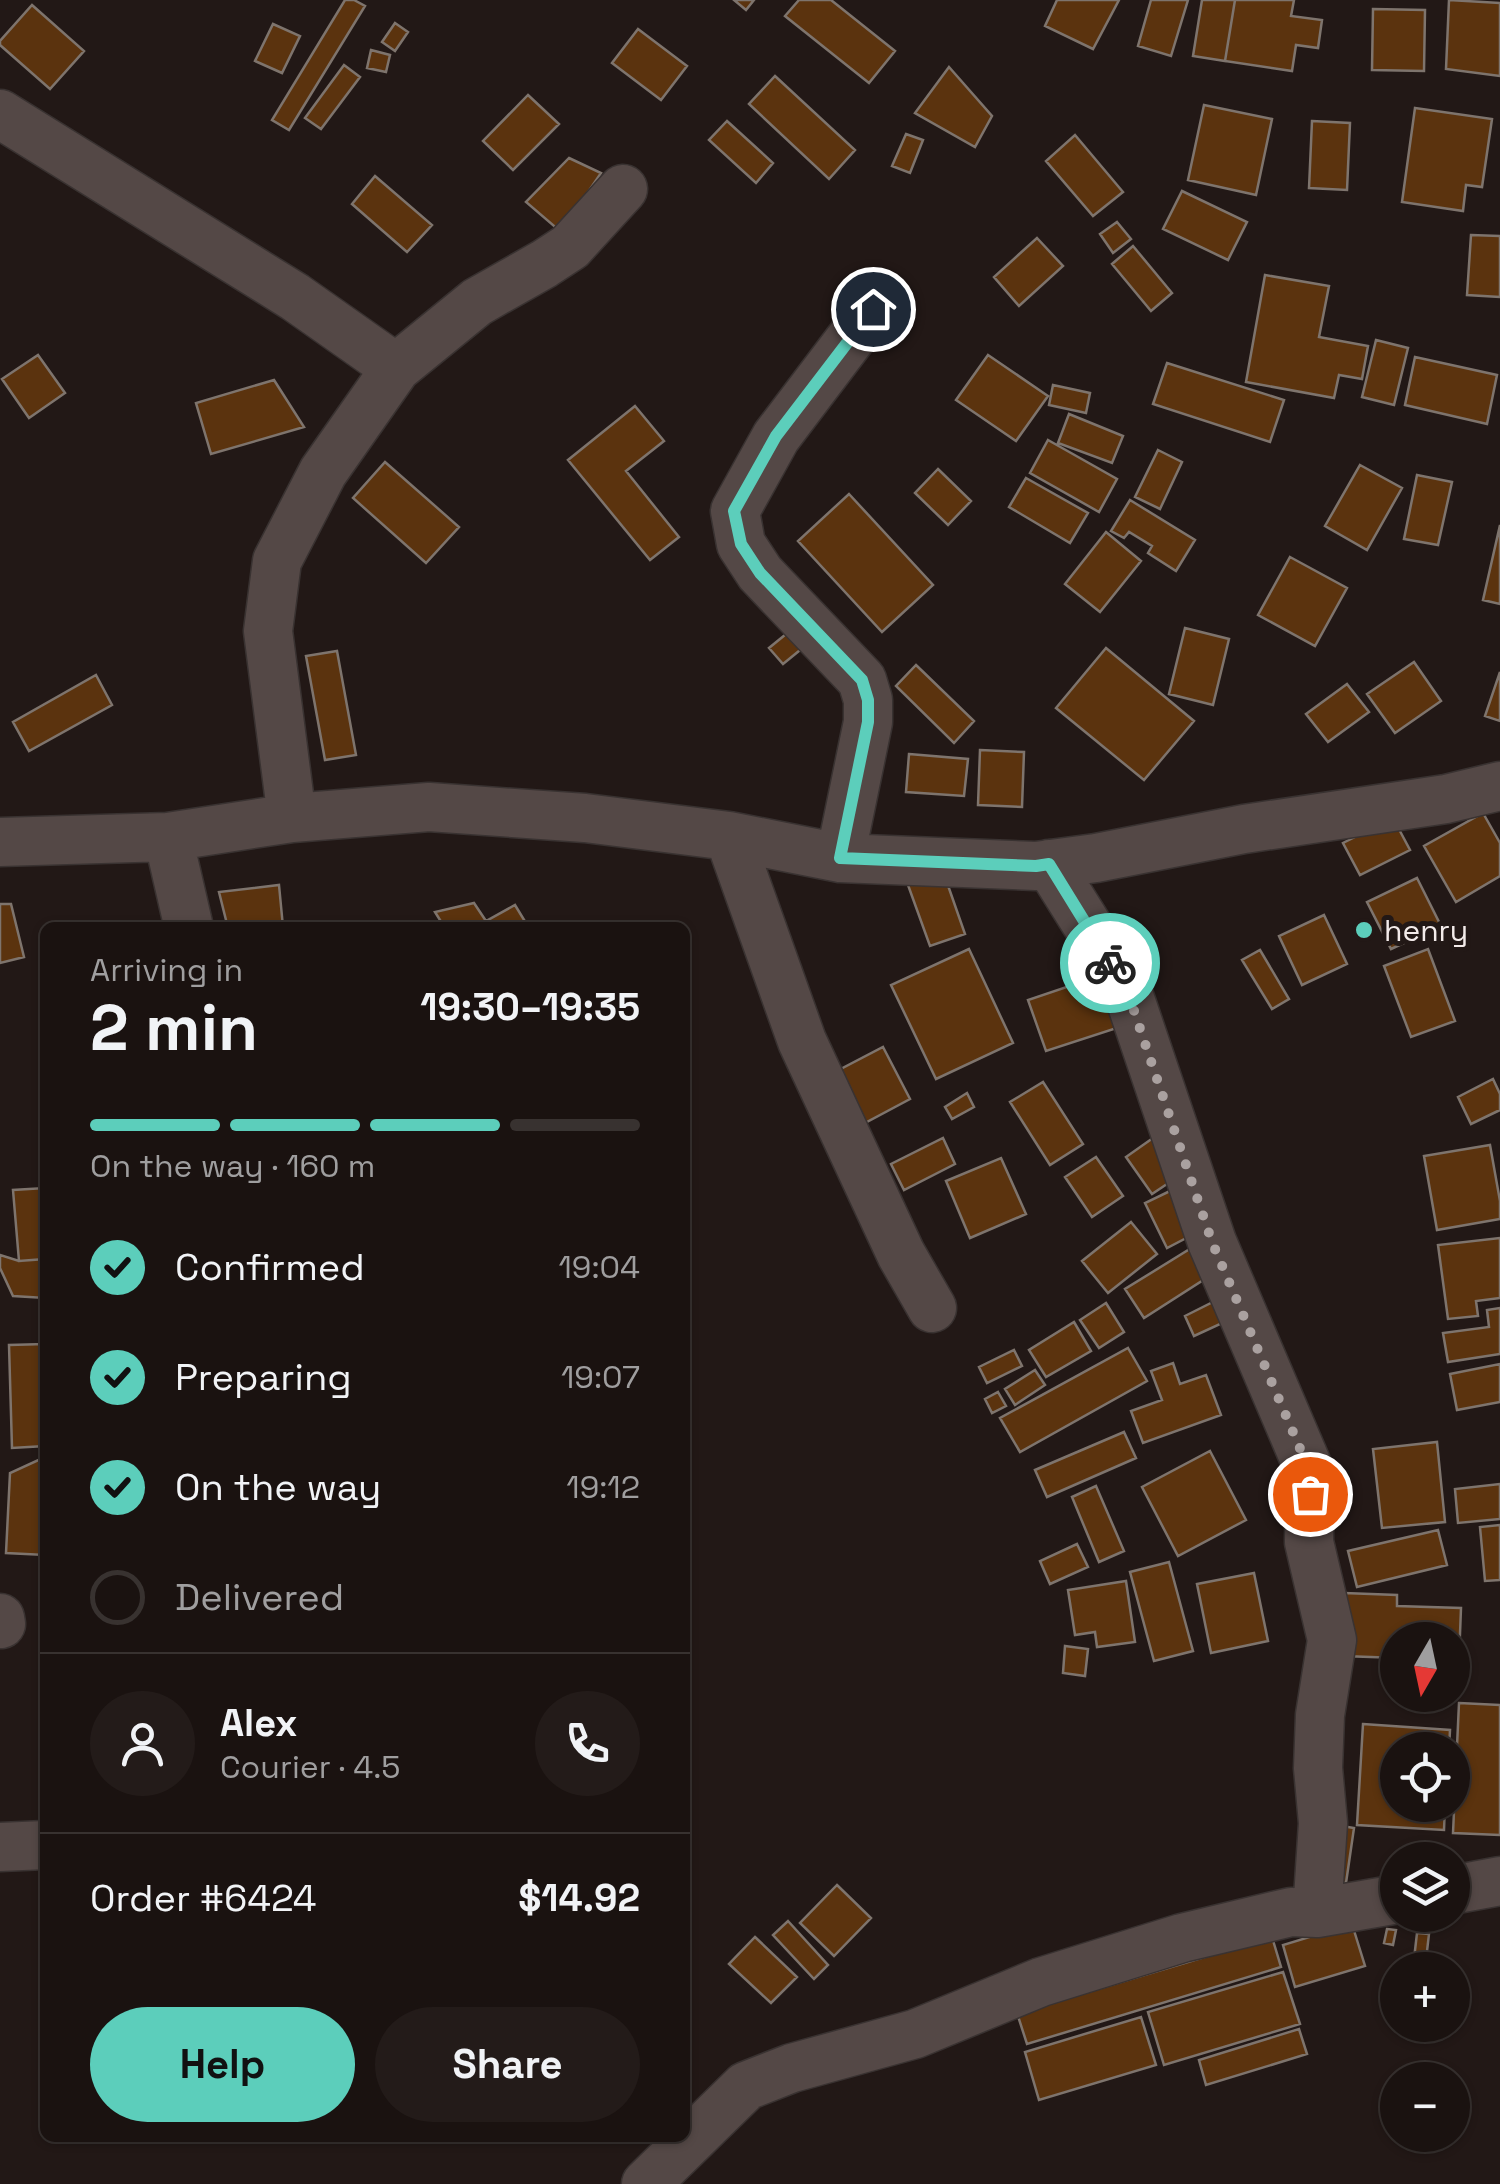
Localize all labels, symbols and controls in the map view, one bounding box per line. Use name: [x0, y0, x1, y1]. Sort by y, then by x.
pin: [831, 267, 916, 352]
icon: home: [846, 282, 901, 337]
place label: henry: [1384, 911, 1468, 950]
courier: [1060, 913, 1160, 1013]
marker: henry: [1353, 919, 1375, 941]
icon: bike: [1083, 936, 1138, 991]
text: Arriving in: [90, 950, 243, 990]
text: 19:30–19:35: [420, 983, 640, 1031]
text: 2 min: [90, 986, 258, 1069]
text: On the way · 160 m: [90, 1146, 375, 1186]
icon: check: [90, 1240, 145, 1295]
text: Confirmed: [175, 1243, 365, 1291]
text: 19:04: [558, 1247, 640, 1287]
icon: check: [90, 1350, 145, 1405]
text: Preparing: [175, 1353, 352, 1401]
text: 19:07: [561, 1357, 640, 1397]
pin: [1268, 1452, 1353, 1537]
icon: check: [90, 1460, 145, 1515]
text: On the way: [175, 1463, 381, 1511]
text: 19:12: [566, 1467, 640, 1507]
icon: bag: [1283, 1467, 1338, 1522]
text: Delivered: [175, 1573, 344, 1621]
north arrow: [1380, 1622, 1470, 1712]
map controls: [1380, 1622, 1470, 2152]
button: person: [90, 1691, 195, 1796]
button: phone: [535, 1691, 640, 1796]
text: Alex: [220, 1699, 297, 1747]
button: locate: [1380, 1732, 1470, 1822]
text: Courier · 4.5: [220, 1747, 401, 1787]
button: layers: [1380, 1842, 1470, 1932]
text: Order #6424: [90, 1874, 317, 1922]
text: $14.92: [518, 1874, 640, 1922]
button: +: [1380, 1952, 1470, 2042]
button: Help: [90, 2007, 355, 2122]
button: Share: [375, 2007, 640, 2122]
button: −: [1380, 2062, 1470, 2152]

